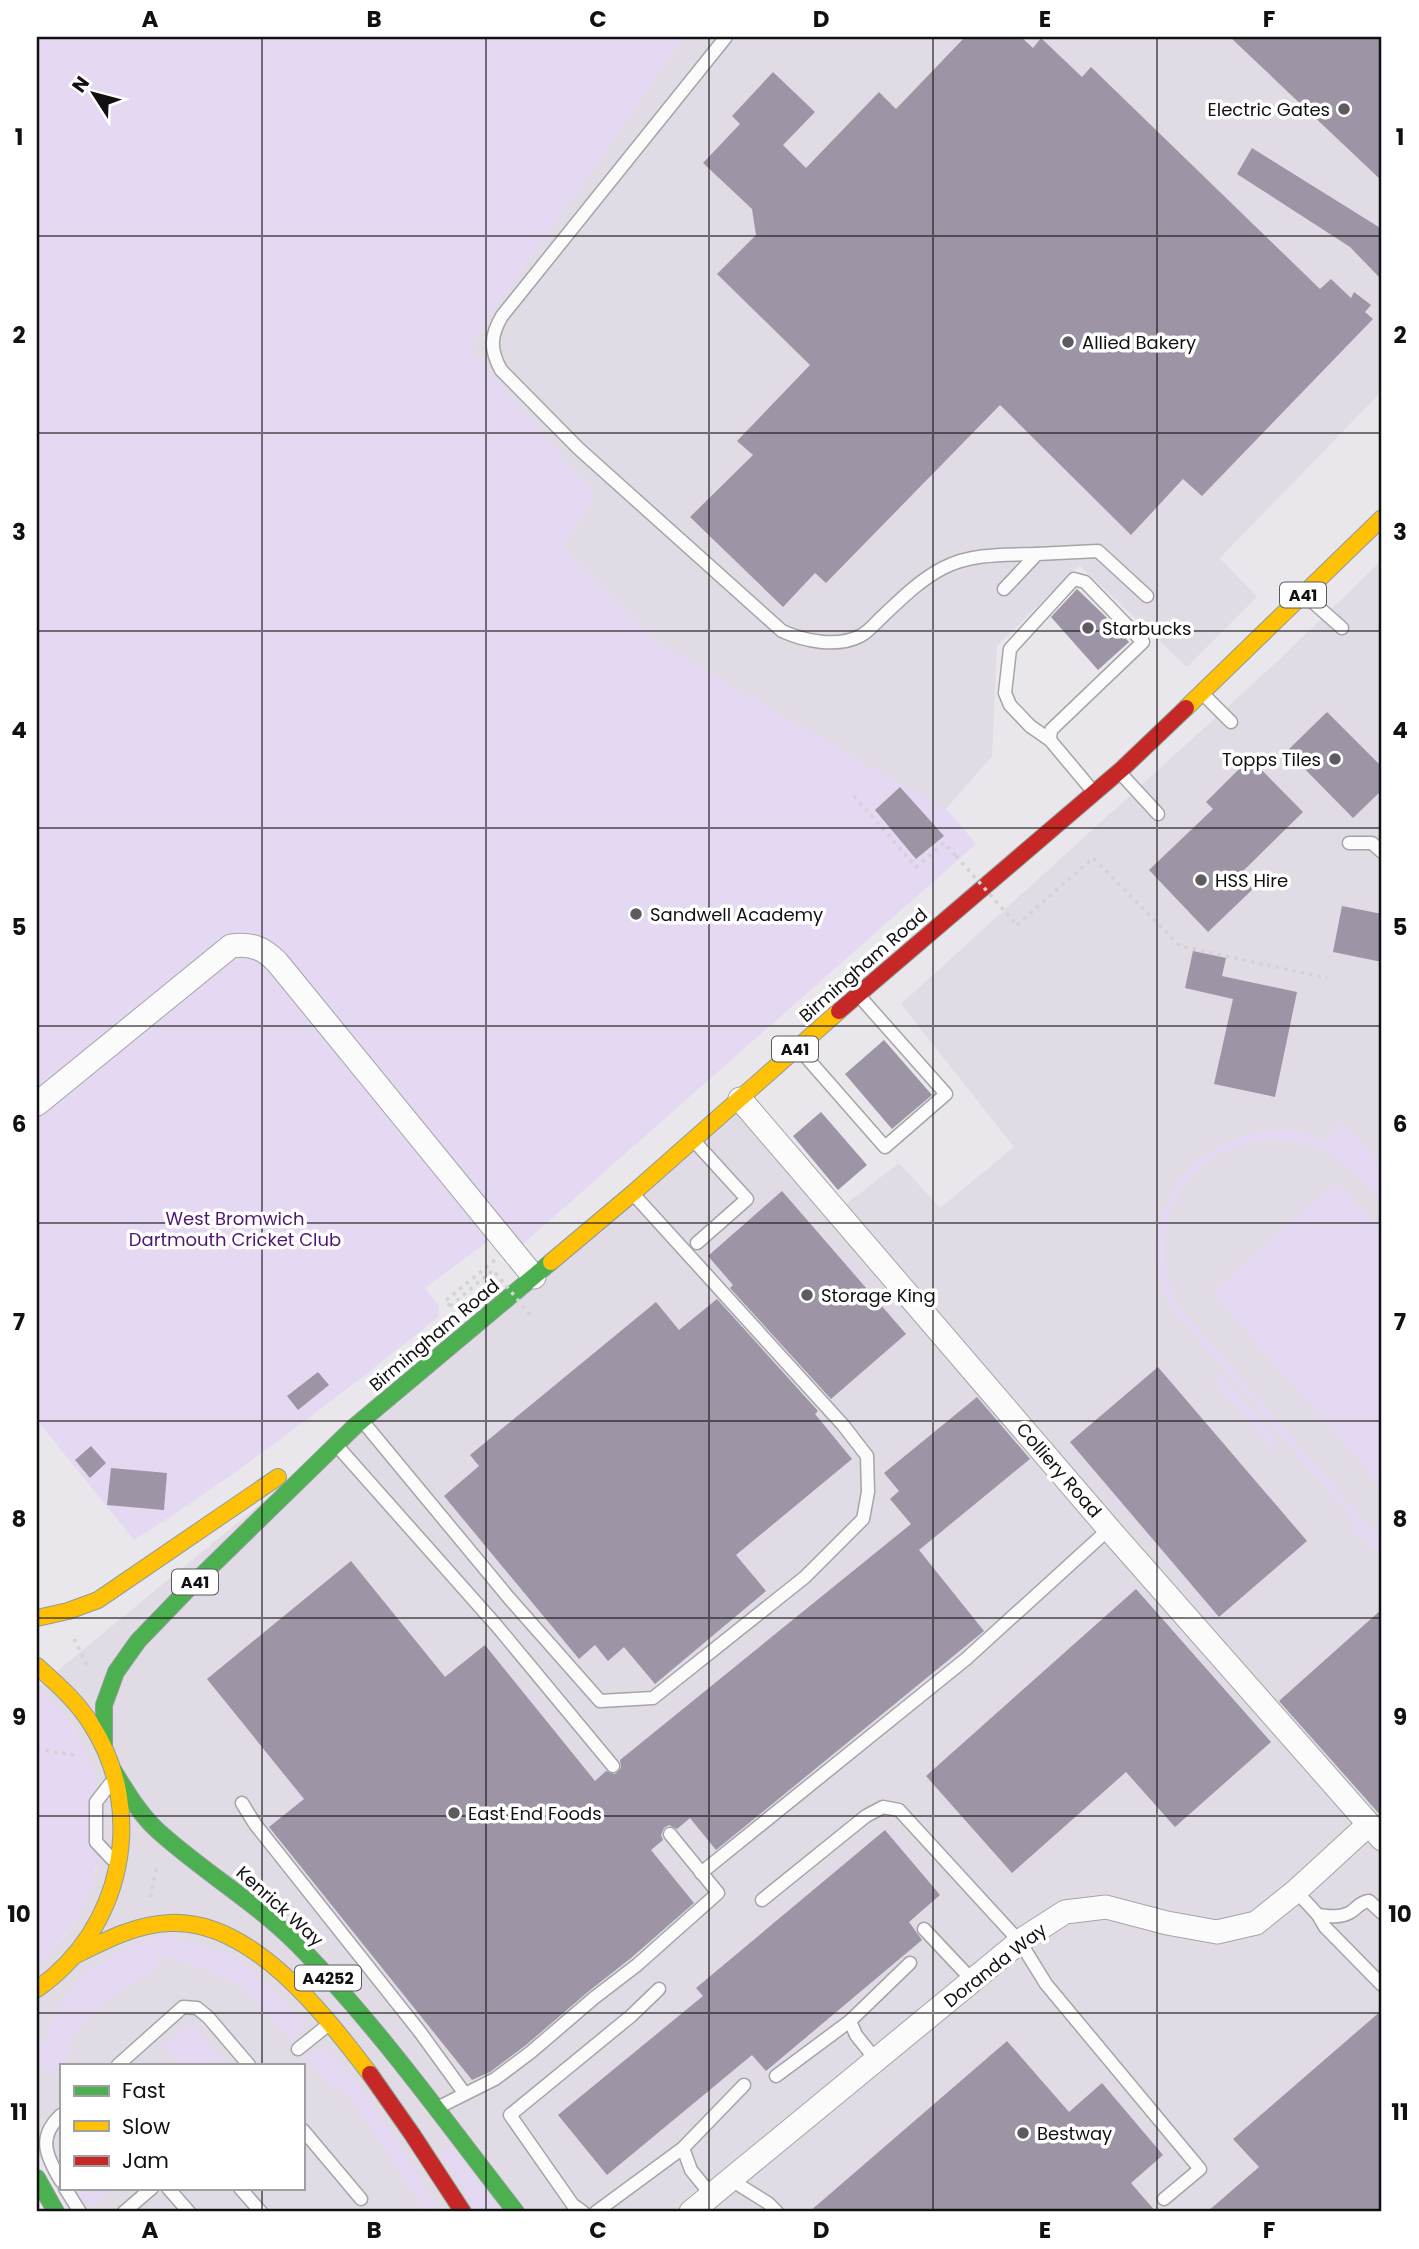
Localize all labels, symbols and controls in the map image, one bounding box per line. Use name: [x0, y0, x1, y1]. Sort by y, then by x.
text: A: [142, 3, 159, 35]
text: B: [366, 3, 382, 35]
text: C: [589, 3, 607, 35]
text: D: [813, 3, 829, 35]
text: E: [1039, 3, 1051, 35]
text: F: [1263, 3, 1275, 35]
north arrow: [60, 60, 130, 130]
text: N: [66, 71, 96, 98]
place label: Electric Gates: [1208, 97, 1330, 122]
marker: Electric Gates: [1336, 101, 1352, 117]
text: 1: [15, 121, 23, 153]
text: 1: [1396, 121, 1404, 153]
text: 2: [12, 319, 26, 351]
text: 2: [1393, 319, 1407, 351]
place label: Allied Bakery: [1082, 330, 1196, 355]
marker: Allied Bakery: [1060, 334, 1076, 350]
text: 3: [12, 516, 26, 548]
text: 3: [1393, 516, 1407, 548]
road number: A41: [1280, 582, 1326, 608]
place label: Starbucks: [1102, 616, 1191, 641]
marker: Starbucks: [1080, 620, 1096, 636]
text: 4: [11, 714, 27, 746]
text: 4: [1392, 714, 1408, 746]
place label: Topps Tiles: [1222, 747, 1321, 772]
marker: Topps Tiles: [1327, 751, 1343, 767]
place label: HSS Hire: [1215, 868, 1288, 893]
marker: HSS Hire: [1193, 872, 1209, 888]
place label: Sandwell Academy: [650, 902, 823, 927]
street label: Birmingham Road: [793, 902, 933, 1028]
marker: Sandwell Academy: [628, 906, 644, 922]
text: 5: [12, 911, 26, 943]
text: 5: [1393, 911, 1407, 943]
road number: A41: [772, 1036, 818, 1062]
text: 6: [12, 1108, 26, 1140]
text: 6: [1393, 1108, 1407, 1140]
park label: West Bromwich Dartmouth Cricket Club: [129, 1206, 341, 1252]
street label: Birmingham Road: [364, 1273, 504, 1397]
place label: Storage King: [821, 1283, 936, 1308]
marker: Storage King: [799, 1287, 815, 1303]
text: 7: [13, 1306, 25, 1338]
text: 7: [1394, 1306, 1406, 1338]
street label: Colliery Road: [1011, 1417, 1107, 1523]
text: 8: [12, 1503, 26, 1535]
text: 8: [1393, 1503, 1407, 1535]
road number: A41: [172, 1570, 218, 1594]
text: 9: [12, 1701, 26, 1733]
text: 9: [1393, 1701, 1407, 1733]
place label: East End Foods: [468, 1801, 602, 1826]
marker: East End Foods: [446, 1805, 462, 1821]
street label: Kenrick Way: [231, 1860, 329, 1952]
text: 10: [7, 1898, 31, 1930]
text: 10: [1388, 1898, 1412, 1930]
street label: Doranda Way: [939, 1917, 1051, 2013]
road number: A4252: [295, 1966, 361, 1990]
legend: [60, 2064, 304, 2190]
text: Fast: [122, 2076, 165, 2105]
text: 11: [10, 2096, 28, 2128]
text: 11: [1391, 2096, 1409, 2128]
text: Slow: [122, 2112, 170, 2141]
place label: Bestway: [1037, 2121, 1112, 2146]
marker: Bestway: [1015, 2125, 1031, 2141]
text: Jam: [122, 2146, 169, 2175]
text: A: [142, 2214, 159, 2246]
text: B: [366, 2214, 382, 2246]
text: C: [589, 2214, 607, 2246]
text: D: [813, 2214, 829, 2246]
text: E: [1039, 2214, 1051, 2246]
text: F: [1263, 2214, 1275, 2246]

